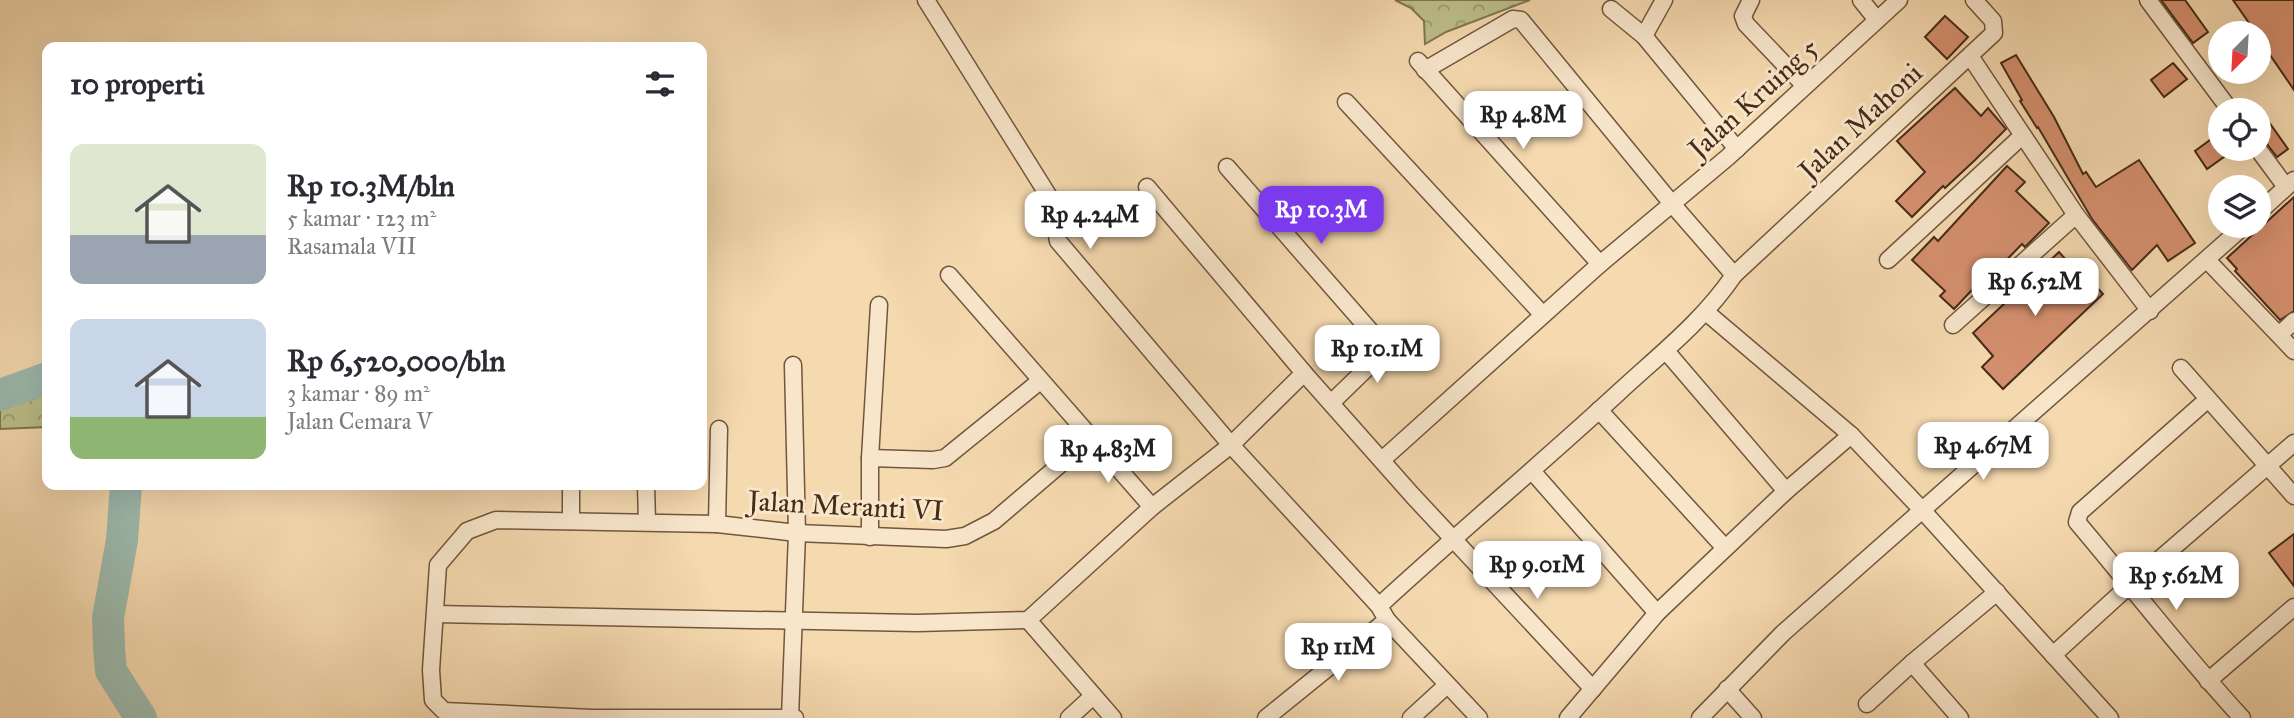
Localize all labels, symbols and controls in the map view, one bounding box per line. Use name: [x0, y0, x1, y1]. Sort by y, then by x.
north arrow: [2208, 21, 2272, 84]
map controls: [2208, 21, 2271, 238]
street label: Jalan Kruing 5: [1679, 31, 1826, 168]
street label: Jalan Mahoni: [1789, 55, 1930, 190]
icon: filters: [641, 65, 679, 103]
text: 10 properti: [70, 66, 205, 102]
pin: Rp 4.8M: [1458, 92, 1588, 151]
button: locate: [2208, 98, 2271, 161]
text: Rp 4.8M: [1480, 100, 1566, 128]
text: Rp 10.3M/bln: [287, 168, 455, 204]
icon: home: [126, 172, 210, 256]
button: layers: [2208, 175, 2271, 238]
pin: Rp 10.3M: [1249, 187, 1393, 246]
pin: Rp 4.24M: [1018, 191, 1162, 251]
text: Rp 10.3M: [1275, 195, 1367, 223]
text: Rp 4.24M: [1041, 200, 1139, 228]
text: 5 kamar · 123 m²: [287, 204, 436, 232]
text: Rasamala VII: [287, 232, 417, 260]
pin: Rp 6.52M: [1963, 258, 2107, 318]
text: Rp 6.52M: [1988, 267, 2082, 295]
pin: Rp 10.1M: [1305, 326, 1449, 385]
text: Rp 10.1M: [1331, 334, 1423, 362]
text: Rp 6,520,000/bln: [287, 343, 505, 379]
icon: home: [126, 347, 210, 431]
text: 3 kamar · 89 m²: [287, 379, 430, 407]
text: Jalan Cemara V: [287, 407, 432, 435]
pin: Rp 4.67M: [1911, 422, 2055, 482]
pin: Rp 4.83M: [1036, 426, 1180, 485]
text: Rp 4.67M: [1934, 431, 2032, 459]
text: Rp 4.83M: [1060, 434, 1156, 462]
street label: Jalan Meranti VI: [744, 483, 945, 528]
pin: Rp 9.01M: [1465, 542, 1609, 601]
text: Rp 9.01M: [1489, 550, 1585, 578]
pin: Rp 5.62M: [2104, 552, 2248, 612]
text: Rp 5.62M: [2129, 561, 2223, 589]
pin: Rp 11M: [1281, 624, 1395, 683]
text: Rp 11M: [1301, 632, 1375, 660]

